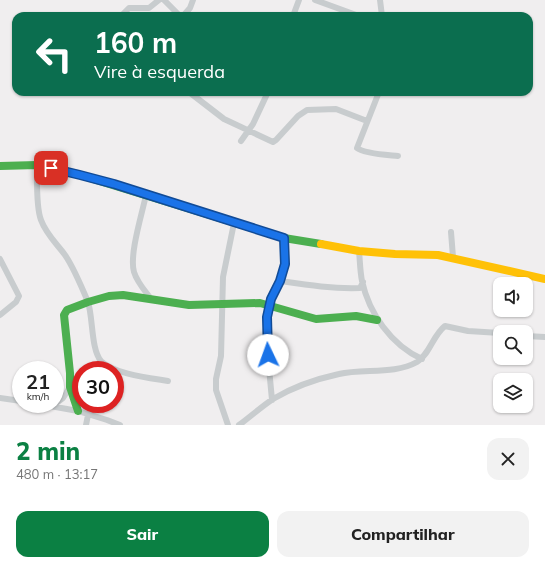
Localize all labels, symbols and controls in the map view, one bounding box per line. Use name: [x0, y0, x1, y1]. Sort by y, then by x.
text: 160 m: [94, 25, 177, 60]
icon: left: [28, 28, 80, 80]
text: Vire à esquerda: [94, 60, 225, 83]
pin: [34, 151, 68, 185]
icon: arrive: [40, 157, 62, 179]
map controls: [493, 277, 533, 413]
button: sound: [493, 277, 533, 317]
button: search: [493, 325, 533, 365]
position arrow: [247, 334, 289, 376]
speed limit sign: 30: [72, 361, 124, 413]
text: 21: [26, 369, 50, 394]
button: layers: [493, 373, 533, 413]
text: km/h: [27, 390, 49, 403]
text: 2 min: [16, 436, 80, 466]
button: close: [487, 438, 529, 480]
text: 480 m · 13:17: [16, 466, 98, 482]
button: Sair: [16, 511, 269, 557]
button: Compartilhar: [277, 511, 529, 557]

